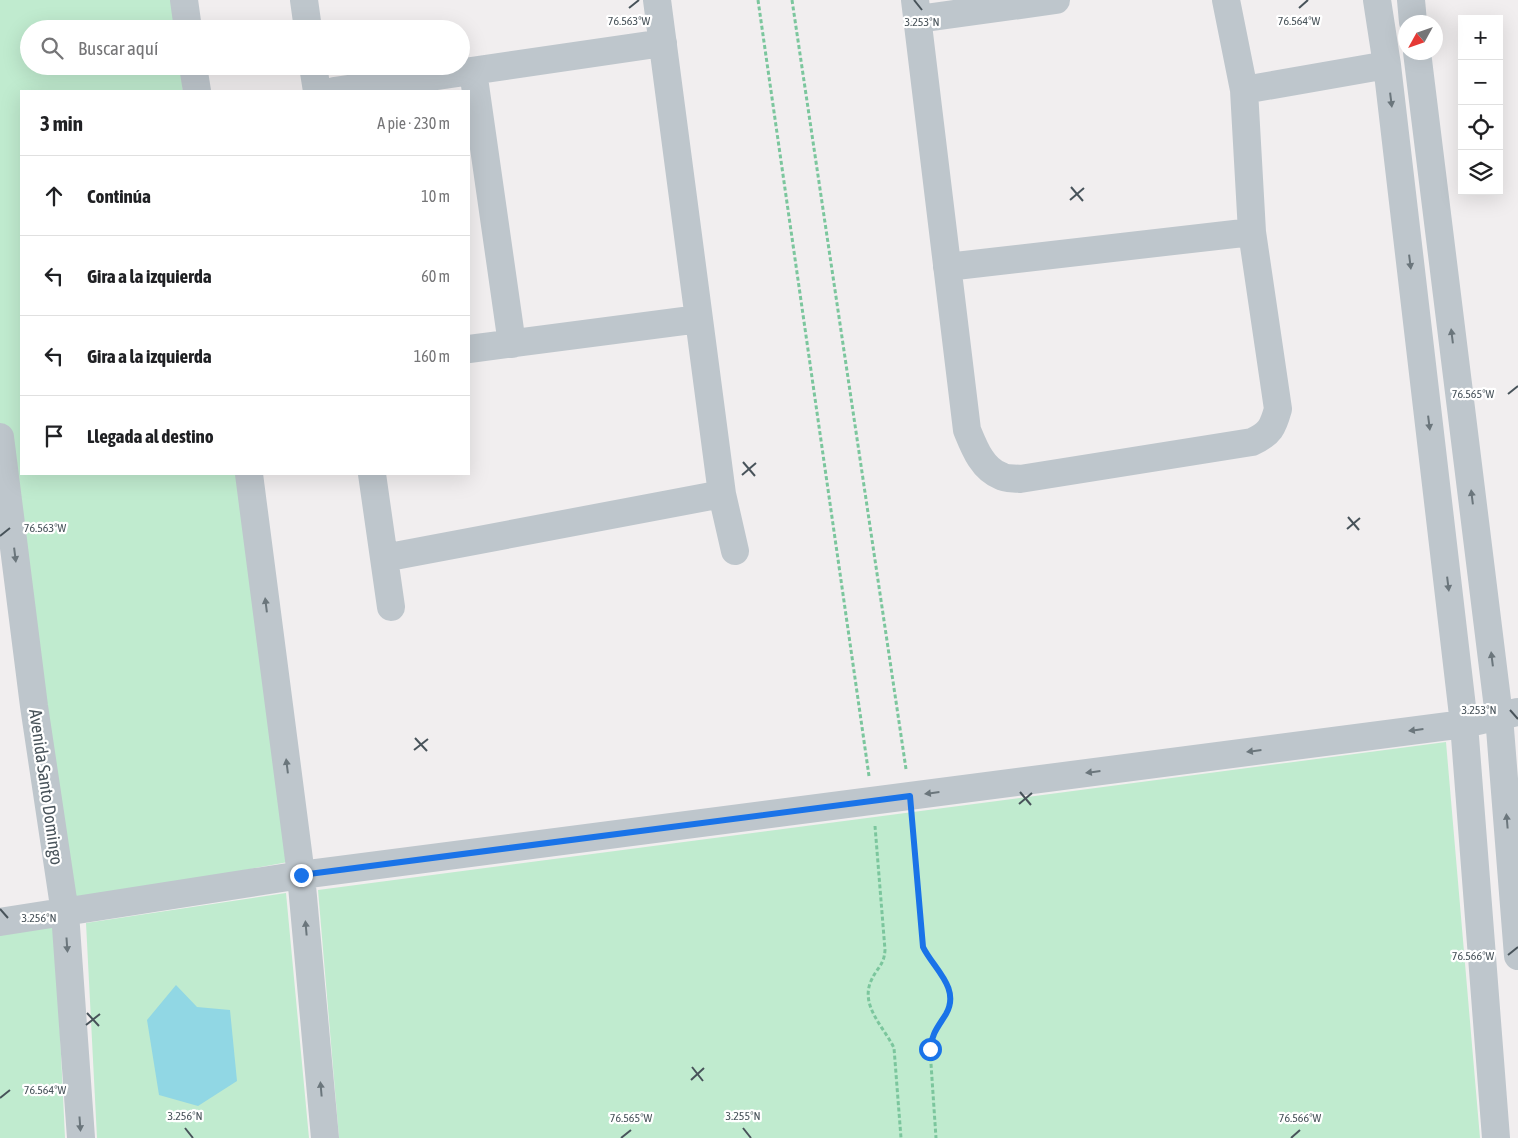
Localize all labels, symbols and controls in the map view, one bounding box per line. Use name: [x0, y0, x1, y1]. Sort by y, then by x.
text: 76.563°W: [608, 14, 650, 28]
text: 76.564°W: [1278, 14, 1320, 28]
text: 3.253°N: [904, 15, 940, 29]
north arrow: [1398, 15, 1443, 60]
map controls: [1458, 15, 1503, 195]
button: +: [1458, 15, 1503, 60]
search box: [20, 20, 470, 75]
icon: search: [38, 34, 66, 62]
text: Buscar aquí: [78, 37, 158, 59]
button: −: [1458, 60, 1503, 105]
one-way arrow: [1387, 92, 1395, 108]
button: locate: [1458, 105, 1503, 150]
text: 3 min: [40, 111, 83, 135]
text: A pie · 230 m: [377, 114, 450, 132]
button: layers: [1458, 150, 1503, 195]
icon: ahead: [40, 182, 68, 210]
text: Continúa: [87, 185, 151, 207]
text: 10 m: [421, 187, 450, 205]
one-way arrow: [1406, 254, 1414, 270]
icon: left: [40, 262, 68, 290]
text: Gira a la izquierda: [87, 265, 212, 287]
text: 60 m: [421, 267, 450, 285]
one-way arrow: [1448, 328, 1456, 344]
icon: left: [40, 342, 68, 370]
text: Gira a la izquierda: [87, 345, 212, 367]
text: 160 m: [414, 347, 450, 365]
text: 76.565°W: [1452, 387, 1494, 401]
one-way arrow: [1425, 415, 1433, 431]
icon: arrive: [40, 422, 68, 450]
text: Llegada al destino: [87, 425, 214, 447]
one-way arrow: [1468, 489, 1476, 505]
text: 76.563°W: [24, 521, 66, 535]
one-way arrow: [11, 547, 19, 563]
one-way arrow: [1444, 577, 1452, 593]
one-way arrow: [262, 597, 270, 613]
one-way arrow: [1488, 650, 1496, 666]
text: 3.253°N: [1461, 703, 1497, 717]
street label: Avenida Santo Domingo: [25, 708, 68, 866]
one-way arrow: [1407, 727, 1423, 735]
one-way arrow: [1246, 748, 1262, 756]
one-way arrow: [283, 758, 291, 774]
one-way arrow: [1085, 768, 1101, 776]
one-way arrow: [924, 789, 940, 797]
one-way arrow: [1503, 812, 1511, 828]
route end: [290, 864, 313, 887]
text: 3.256°N: [21, 911, 57, 925]
one-way arrow: [302, 919, 310, 935]
one-way arrow: [64, 937, 72, 953]
text: 76.566°W: [1452, 949, 1494, 963]
route start: [919, 1038, 942, 1061]
one-way arrow: [317, 1081, 325, 1097]
text: 76.564°W: [24, 1083, 66, 1097]
text: 3.256°N: [167, 1109, 203, 1123]
text: 3.255°N: [725, 1109, 761, 1123]
text: 76.565°W: [610, 1111, 652, 1125]
text: 76.566°W: [1279, 1111, 1321, 1125]
one-way arrow: [77, 1117, 85, 1133]

